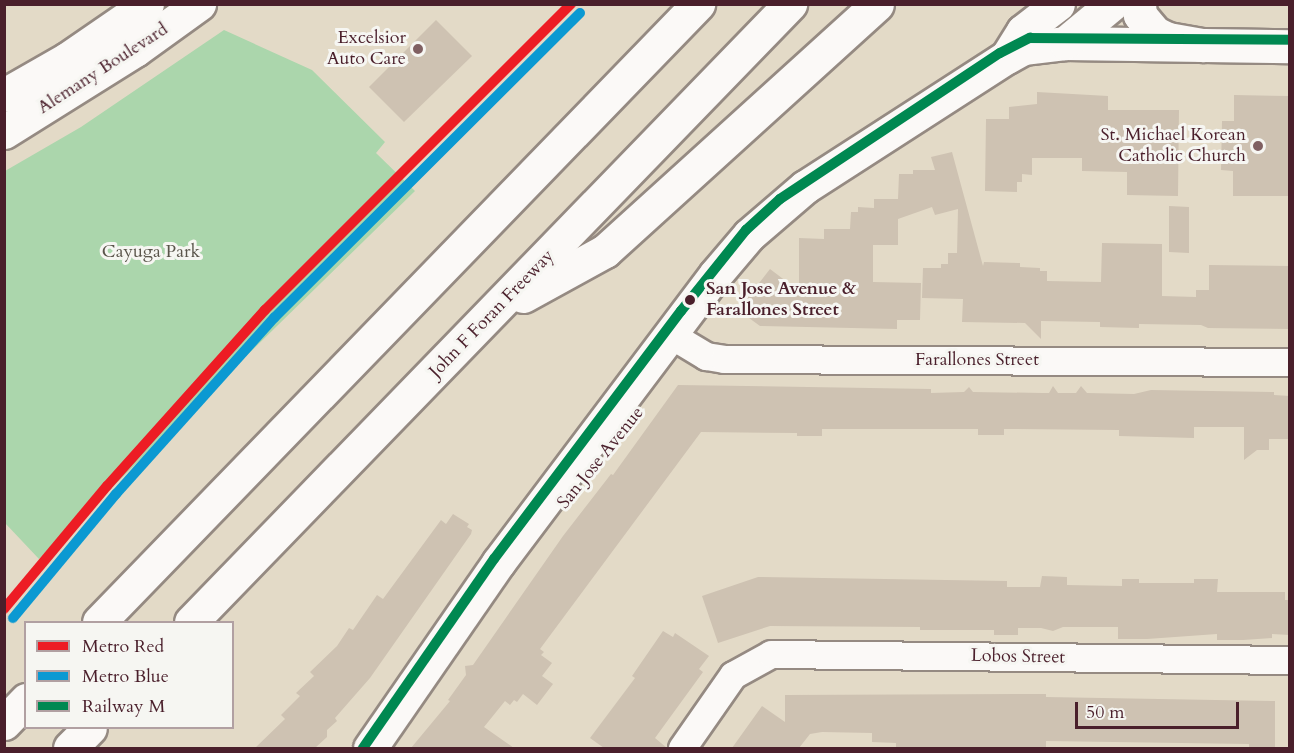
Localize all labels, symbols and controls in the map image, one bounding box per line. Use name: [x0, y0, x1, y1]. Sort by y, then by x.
street label: Alemany Boulevard: [34, 19, 172, 119]
place label: Excelsior Auto Care: [327, 28, 406, 70]
marker: Excelsior Auto Care: [411, 42, 425, 56]
place label: St. Michael Korean Catholic Church: [1101, 125, 1246, 168]
marker: St. Michael Korean Catholic Church: [1251, 139, 1265, 153]
park label: Cayuga Park: [102, 241, 200, 263]
street label: John F Foran Freeway: [425, 245, 559, 383]
place label: San Jose Avenue & Farallones Street: [706, 279, 856, 322]
marker: San Jose Avenue & Farallones Street: [679, 289, 701, 311]
street label: Farallones Street: [915, 349, 1039, 371]
street label: San Jose Avenue: [553, 403, 649, 513]
legend: [24, 621, 234, 729]
text: Metro Red: [82, 634, 164, 659]
street label: Lobos Street: [971, 645, 1065, 669]
text: Metro Blue: [82, 664, 169, 689]
scale bar: [1078, 690, 1242, 728]
text: Railway M: [82, 694, 165, 719]
text: 50 m: [1086, 700, 1125, 725]

